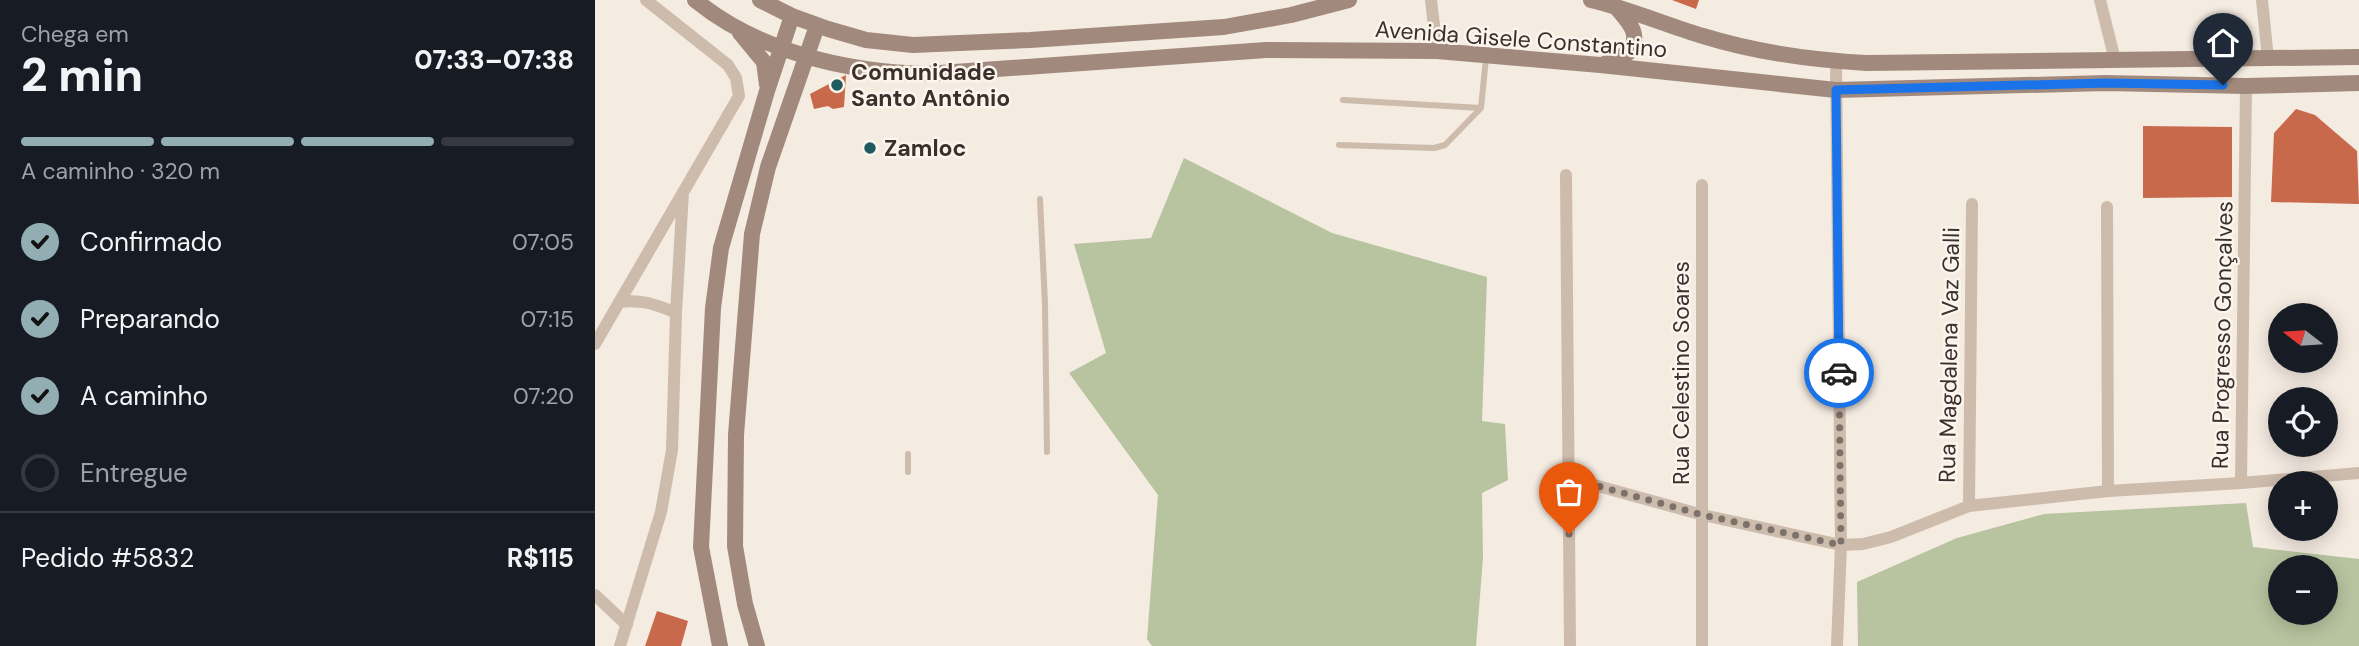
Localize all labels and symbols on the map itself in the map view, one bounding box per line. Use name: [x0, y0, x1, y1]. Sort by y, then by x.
pin: [2193, 13, 2253, 85]
street label: Avenida Gisele Constantino: [1374, 14, 1668, 64]
place label: Comunidade Santo Antônio: [851, 57, 1010, 113]
marker: Comunidade Santo Antônio: [829, 77, 845, 93]
place label: Zamloc: [884, 133, 967, 163]
marker: Zamloc: [862, 140, 878, 156]
street label: Rua Progresso Gonçalves: [2205, 201, 2239, 469]
street label: Rua Magdalena Vaz Galli: [1932, 227, 1966, 483]
street label: Rua Celestino Soares: [1666, 261, 1696, 485]
north arrow: [2268, 303, 2338, 373]
courier: [1804, 338, 1874, 408]
pin: [1539, 462, 1599, 534]

